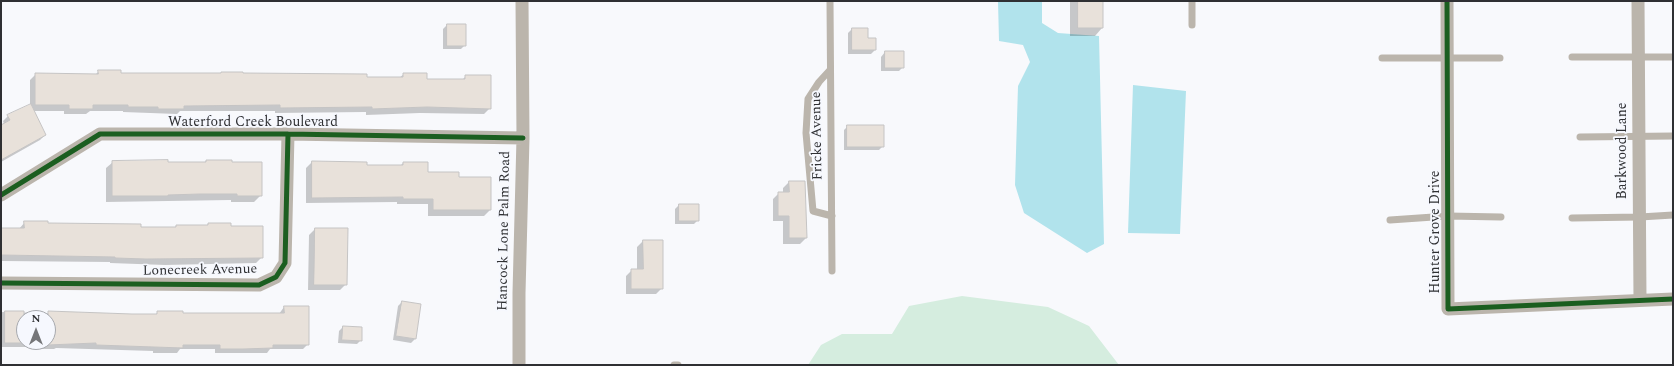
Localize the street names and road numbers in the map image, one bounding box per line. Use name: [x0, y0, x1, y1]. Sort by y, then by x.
street label: Fricke Avenue: [809, 91, 827, 181]
street label: Barkwood Lane: [1615, 102, 1631, 200]
street label: Waterford Creek Boulevard: [168, 115, 338, 131]
street label: Hancock Lone Palm Road: [495, 151, 515, 311]
street label: Hunter Grove Drive: [1428, 170, 1444, 294]
street label: Lonecreek Avenue: [143, 262, 257, 280]

